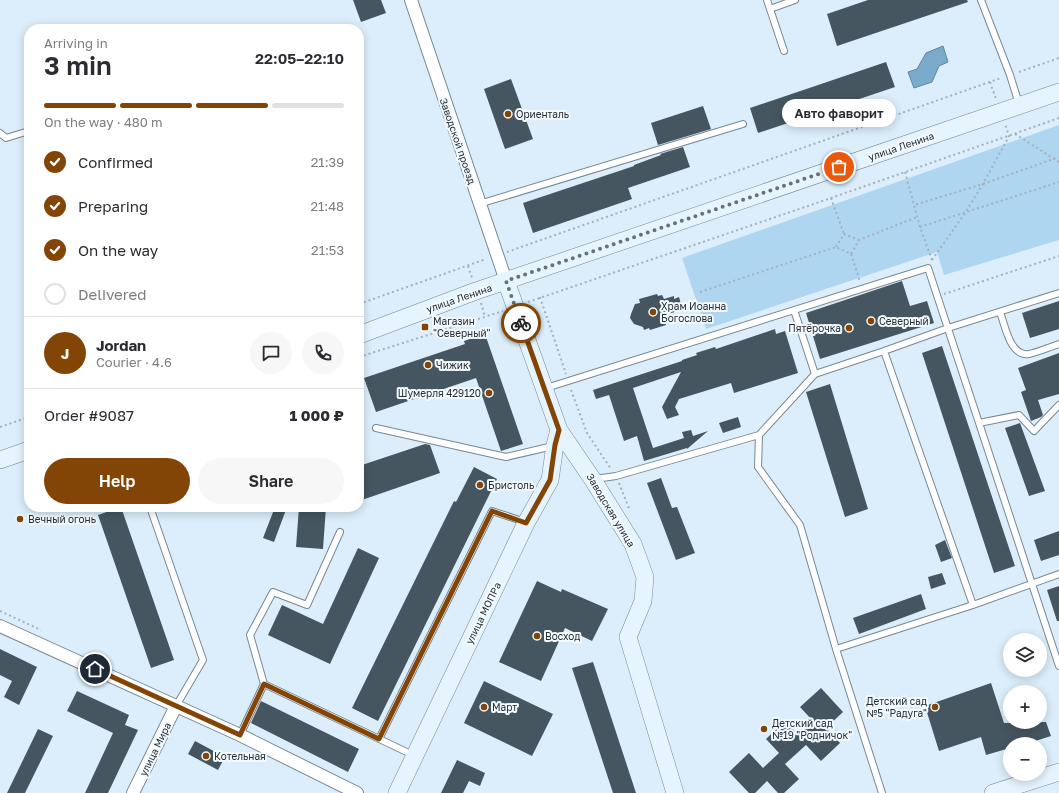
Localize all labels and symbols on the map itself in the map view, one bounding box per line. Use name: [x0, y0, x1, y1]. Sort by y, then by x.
street label: Заводской проезд: [438, 96, 478, 186]
callout: Авто фаворит: [782, 99, 896, 127]
place label: Ориенталь: [516, 108, 569, 120]
marker: Ориенталь: [503, 109, 513, 119]
street label: улица Ленина: [867, 129, 935, 163]
pin: [822, 150, 856, 184]
street label: улица Ленина: [425, 281, 493, 315]
place label: Храм Иоанна Богослова: [661, 300, 726, 324]
courier: [501, 303, 541, 343]
marker: Храм Иоанна Богослова: [648, 307, 658, 317]
place label: Магазин "Северный": [433, 315, 491, 339]
place label: Северный: [879, 315, 929, 327]
marker: Северный: [866, 316, 876, 326]
marker: Магазин "Северный": [420, 322, 430, 332]
place label: Пятёрочка: [788, 322, 841, 334]
marker: Пятёрочка: [844, 323, 854, 333]
place label: Чижик: [436, 359, 469, 371]
marker: Чижик: [423, 360, 433, 370]
place label: Шумерля 429120: [398, 387, 481, 399]
marker: Шумерля 429120: [484, 388, 494, 398]
street label: Заводская улица: [584, 471, 638, 549]
place label: Бристоль: [488, 479, 534, 491]
marker: Бристоль: [475, 480, 485, 490]
place label: Вечный огонь: [28, 513, 96, 525]
marker: Вечный огонь: [15, 514, 25, 524]
street label: улица МОПРа: [463, 580, 503, 646]
place label: Восход: [545, 630, 580, 642]
marker: Восход: [532, 631, 542, 641]
pin: [78, 652, 112, 686]
place label: Детский сад №5 "Радуга": [866, 695, 927, 719]
place label: Март: [492, 701, 517, 713]
marker: Март: [479, 702, 489, 712]
marker: Детский сад №5 "Радуга": [930, 702, 940, 712]
place label: Детский сад №19 "Родничок": [772, 717, 852, 741]
street label: улица Мира: [137, 720, 173, 778]
marker: Детский сад №19 "Родничок": [759, 724, 769, 734]
place label: Котельная: [214, 750, 266, 762]
marker: Котельная: [201, 751, 211, 761]

